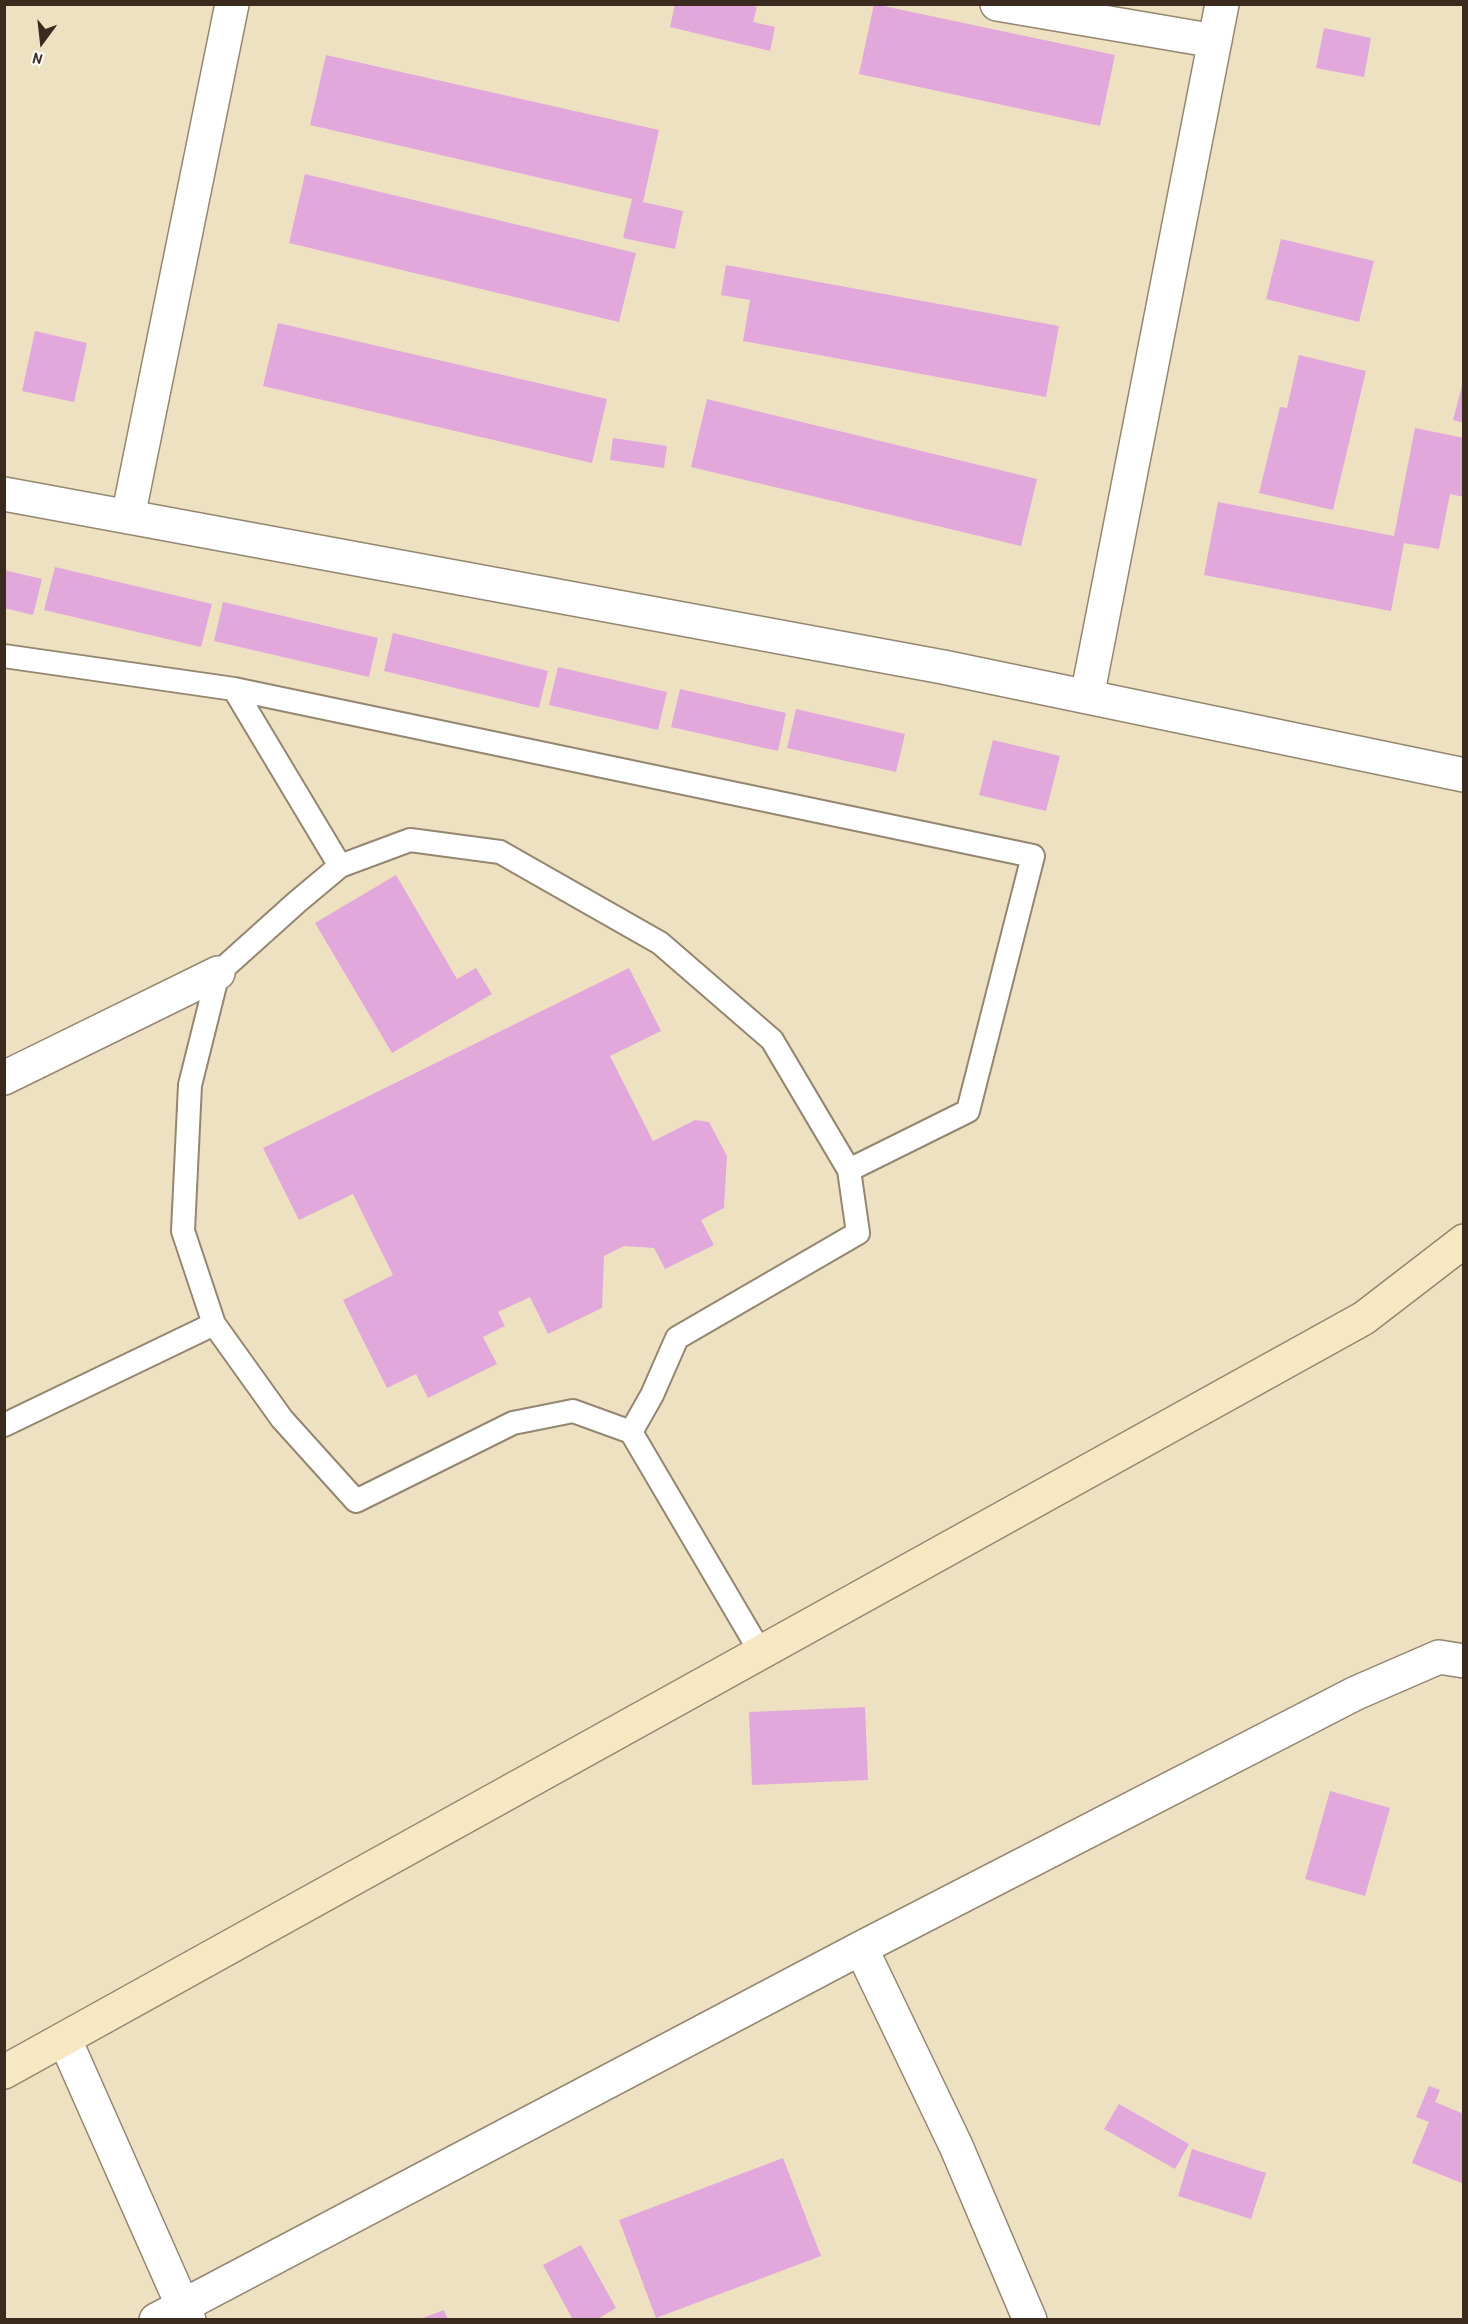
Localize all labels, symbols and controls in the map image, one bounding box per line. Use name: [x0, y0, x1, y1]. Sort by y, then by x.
north arrow: [12, 12, 72, 72]
text: N: [30, 48, 44, 71]

